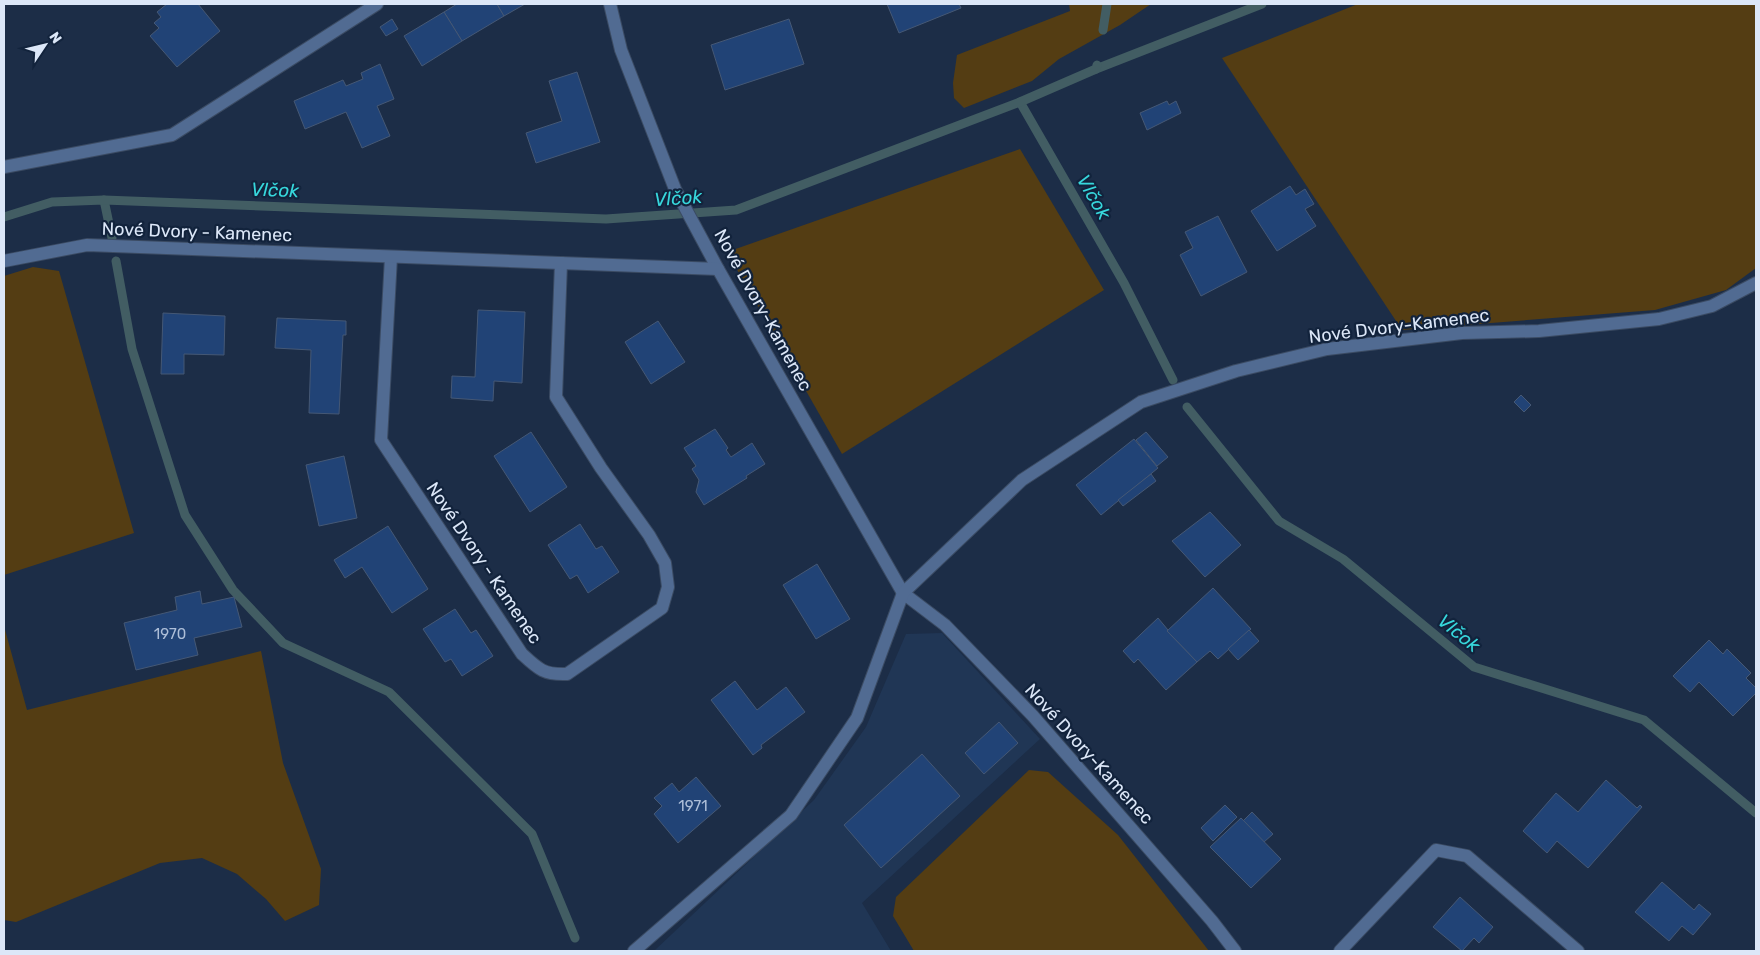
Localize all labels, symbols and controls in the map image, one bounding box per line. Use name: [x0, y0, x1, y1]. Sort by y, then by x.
north arrow: [20, 20, 70, 70]
text: N: [45, 29, 65, 47]
water label: Vlčok: [1072, 170, 1116, 224]
water label: Vlčok: [250, 178, 300, 202]
water label: Vlčok: [653, 185, 703, 211]
street label: Nové Dvory - Kamenec: [101, 218, 293, 246]
street label: Nové Dvory-Kamenec: [709, 225, 817, 395]
street label: Nové Dvory-Kamenec: [1308, 304, 1491, 348]
street label: Nové Dvory - Kamenec: [422, 478, 546, 648]
water label: Vlčok: [1433, 609, 1485, 657]
house number: 1970: [154, 625, 186, 643]
street label: Nové Dvory-Kamenec: [1020, 679, 1158, 829]
house number: 1971: [678, 797, 708, 815]

